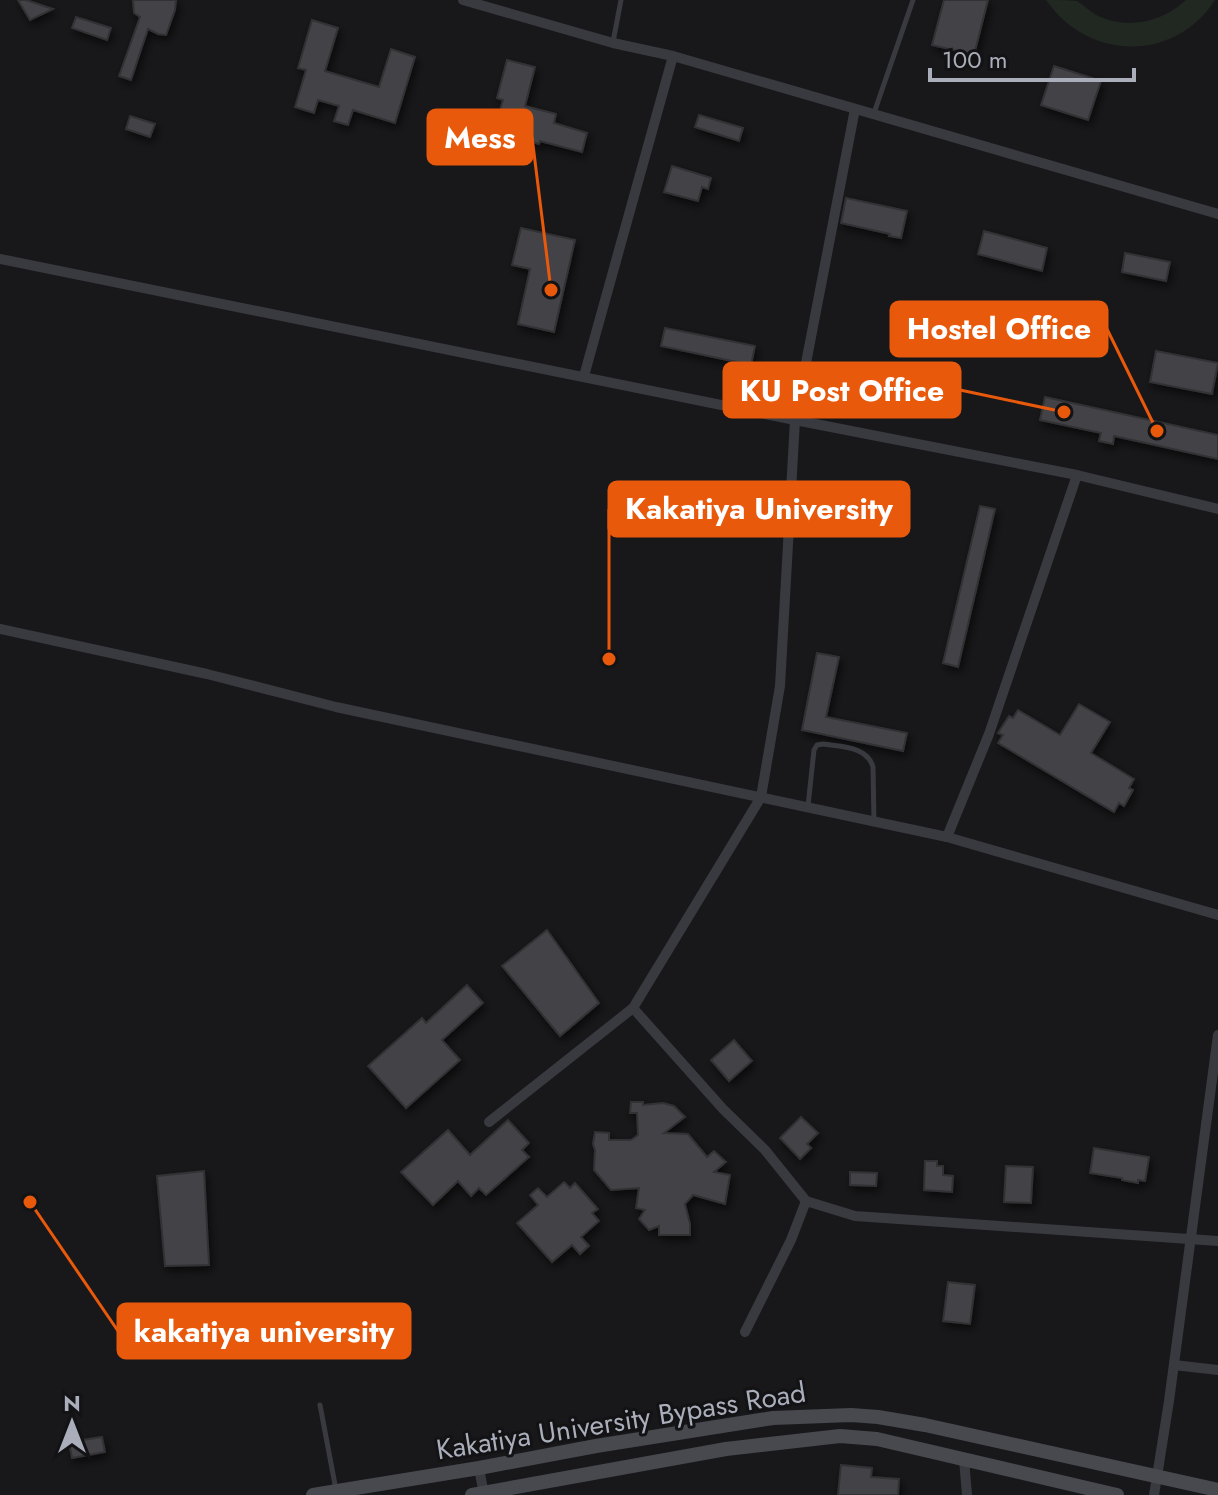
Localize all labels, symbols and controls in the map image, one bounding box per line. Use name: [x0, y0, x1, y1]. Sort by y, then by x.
scale bar: [930, 32, 1134, 82]
text: 100 m: [942, 42, 1008, 77]
callout: Mess: [428, 110, 532, 164]
text: Mess: [444, 116, 516, 159]
callout: Hostel Office: [891, 302, 1107, 356]
text: Hostel Office: [907, 307, 1091, 350]
callout: KU Post Office: [724, 363, 960, 417]
text: KU Post Office: [740, 369, 944, 412]
callout: Kakatiya University: [609, 482, 909, 536]
text: Kakatiya University: [625, 487, 893, 530]
callout: kakatiya university: [118, 1304, 410, 1358]
text: kakatiya university: [134, 1310, 395, 1353]
street label: Kakatiya University Bypass Road: [433, 1372, 809, 1470]
north arrow: [32, 1383, 112, 1463]
text: N: [63, 1387, 81, 1419]

